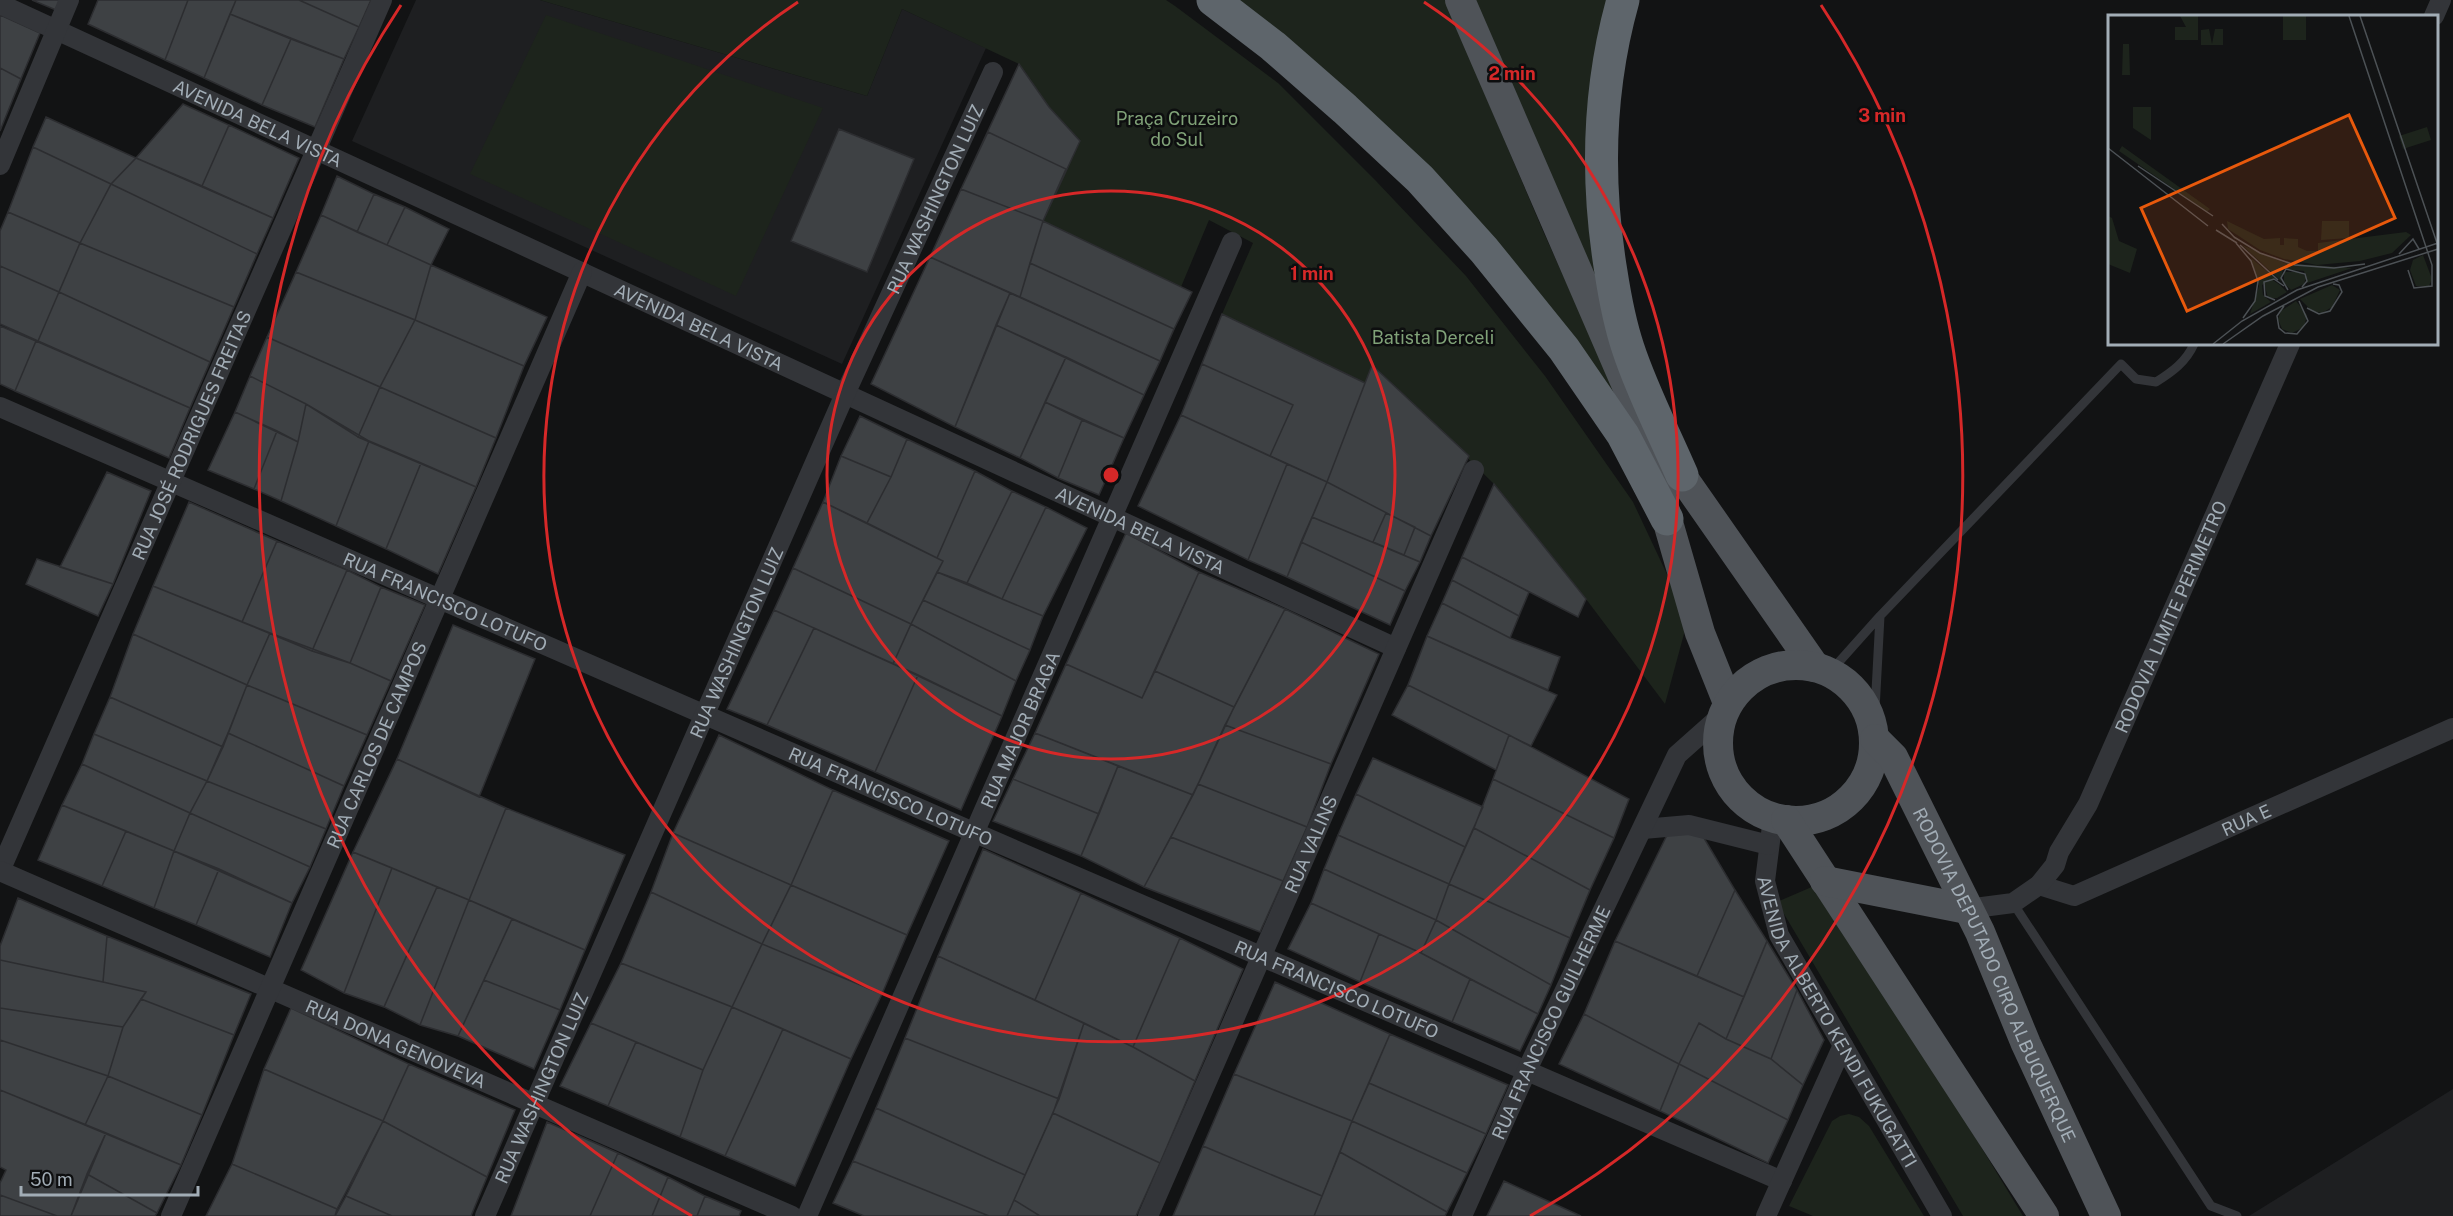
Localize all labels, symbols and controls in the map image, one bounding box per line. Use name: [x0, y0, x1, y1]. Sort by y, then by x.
inset map: [2108, 15, 2438, 345]
text: 2 min: [1488, 63, 1536, 84]
street label: AVENIDA BELA VISTA: [170, 75, 346, 171]
street label: RUA WASHINGTON LUIZ: [882, 101, 987, 297]
text: 3 min: [1858, 105, 1906, 126]
park label: Praça Cruzeiro do Sul: [1116, 108, 1238, 150]
text: 1 min: [1290, 263, 1334, 284]
street label: AVENIDA BELA VISTA: [611, 279, 787, 375]
street label: RUA JOSÉ RODRIGUES FREITAS: [127, 307, 255, 563]
park label: Batista Derceli: [1372, 327, 1494, 348]
centre of rings: [1101, 465, 1121, 485]
street label: AVENIDA BELA VISTA: [1053, 482, 1229, 578]
street label: RODOVIA LIMITE PERIMETRO: [2110, 497, 2230, 736]
street label: RUA WASHINGTON LUIZ: [685, 544, 787, 741]
street label: RUA FRANCISCO LOTUFO: [340, 548, 551, 655]
street label: RUA CARLOS DE CAMPOS: [322, 638, 430, 851]
street label: RUA MAJOR BRAGA: [976, 648, 1064, 811]
street label: RUA FRANCISCO LOTUFO: [786, 742, 996, 850]
street label: RUA VALINS: [1280, 792, 1341, 896]
street label: RUA E: [2218, 800, 2274, 840]
street label: RODOVIA DEPUTADO CIRO ALBUQUERQUE: [1909, 804, 2081, 1145]
street label: AVENIDA ALBERTO KENDI FUKUGATTI: [1754, 873, 1922, 1171]
street label: RUA FRANCISCO GUILHERME: [1487, 902, 1614, 1142]
street label: RUA FRANCISCO LOTUFO: [1232, 936, 1442, 1042]
street label: RUA WASHINGTON LUIZ: [490, 989, 592, 1186]
street label: RUA DONA GENOVEVA: [303, 995, 490, 1092]
scale bar: [21, 1159, 198, 1197]
text: 50 m: [30, 1169, 73, 1190]

